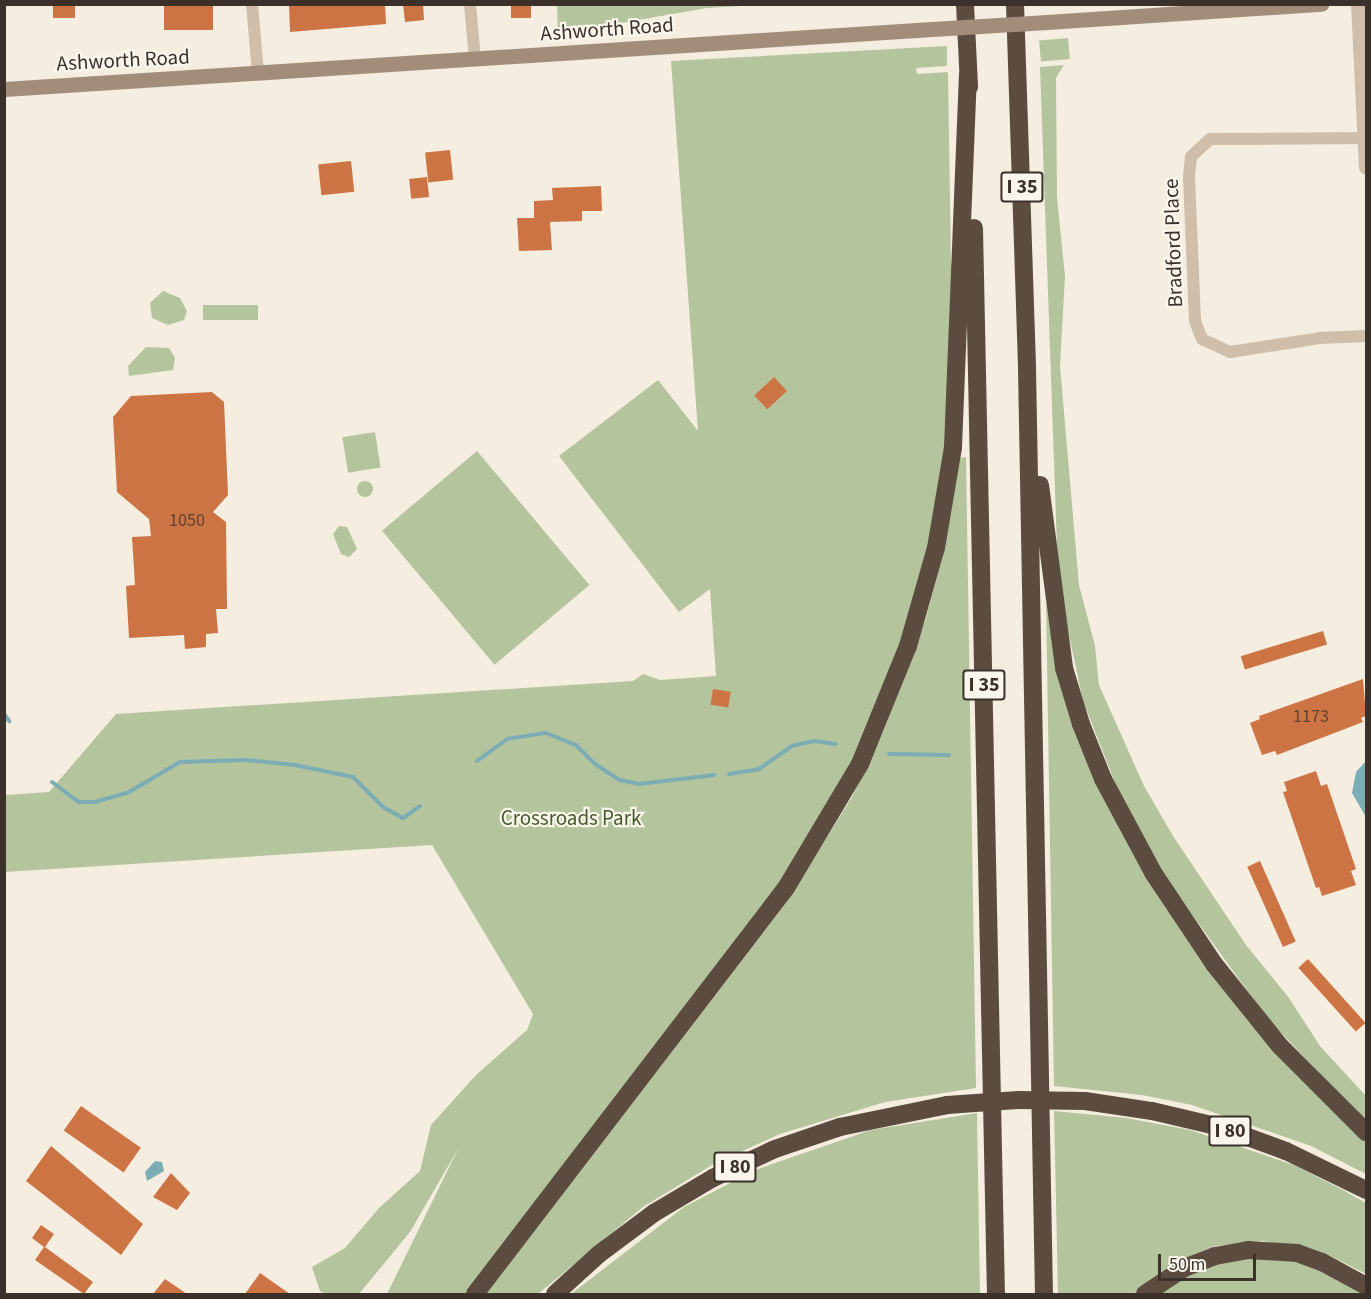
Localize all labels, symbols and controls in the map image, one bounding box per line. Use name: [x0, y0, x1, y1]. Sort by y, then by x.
street label: Ashworth Road: [539, 12, 675, 46]
street label: Ashworth Road: [56, 44, 190, 76]
road number: I 35: [1000, 170, 1044, 204]
street label: Bradford Place: [1158, 178, 1188, 308]
house number: 1050: [169, 510, 205, 532]
road number: I 35: [962, 668, 1006, 702]
house number: 1173: [1293, 706, 1329, 728]
park label: Crossroads Park: [501, 805, 641, 831]
road number: I 80: [1208, 1114, 1252, 1148]
road number: I 80: [712, 1150, 758, 1184]
scale bar: [1161, 1242, 1258, 1280]
text: 50 m: [1169, 1252, 1205, 1277]

